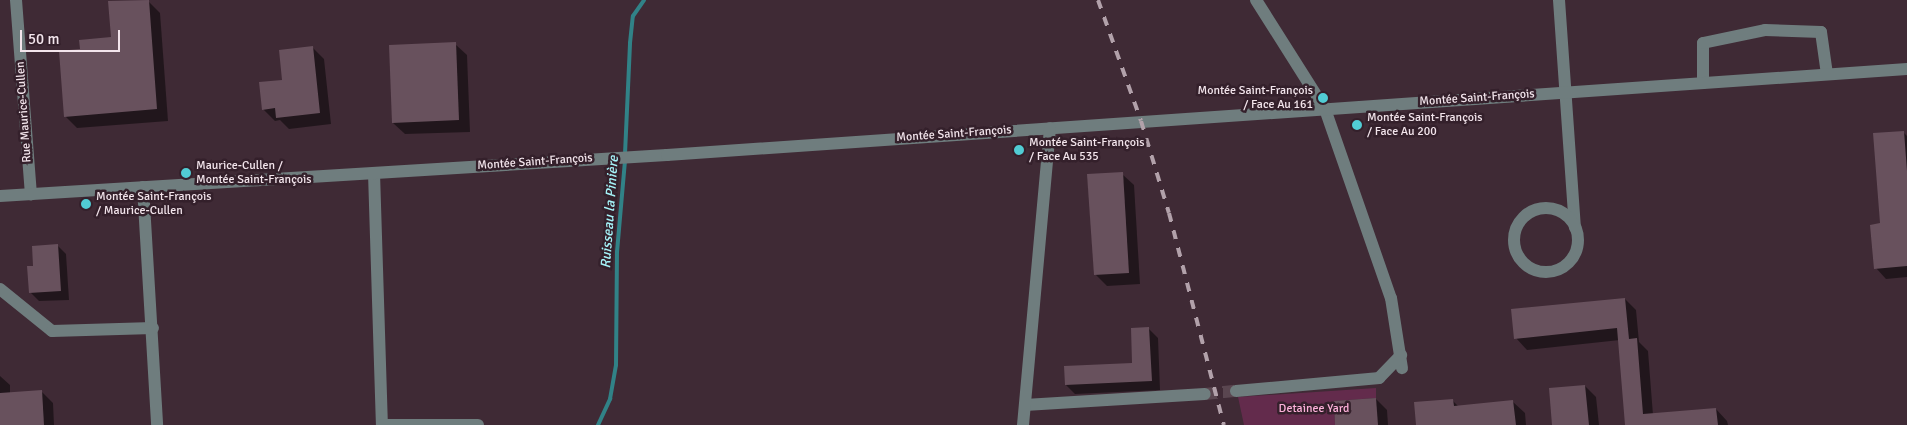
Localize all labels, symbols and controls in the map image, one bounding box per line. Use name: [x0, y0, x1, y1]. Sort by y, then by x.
scale bar: [22, 20, 122, 52]
text: 50 m: [28, 30, 59, 48]
street label: Rue Maurice-Cullen: [13, 61, 35, 163]
place label: Montée Saint-François / Face Au 161: [1198, 84, 1313, 112]
street label: Montée Saint-François: [1419, 87, 1535, 109]
marker: Montée Saint-François / Face Au 161: [1317, 92, 1329, 104]
place label: Montée Saint-François / Face Au 200: [1367, 111, 1482, 139]
marker: Montée Saint-François / Face Au 200: [1351, 119, 1363, 131]
street label: Montée Saint-François: [896, 123, 1012, 145]
place label: Montée Saint-François / Face Au 535: [1029, 136, 1144, 164]
marker: Montée Saint-François / Face Au 535: [1013, 144, 1025, 156]
street label: Montée Saint-François: [477, 151, 593, 173]
water label: Ruisseau la Pinière: [598, 155, 622, 269]
place label: Maurice-Cullen / Montée Saint-François: [196, 159, 311, 187]
marker: Maurice-Cullen / Montée Saint-François: [180, 167, 192, 179]
place label: Montée Saint-François / Maurice-Cullen: [96, 190, 211, 218]
marker: Montée Saint-François / Maurice-Cullen: [80, 198, 92, 210]
park label: Detainee Yard: [1279, 402, 1349, 416]

